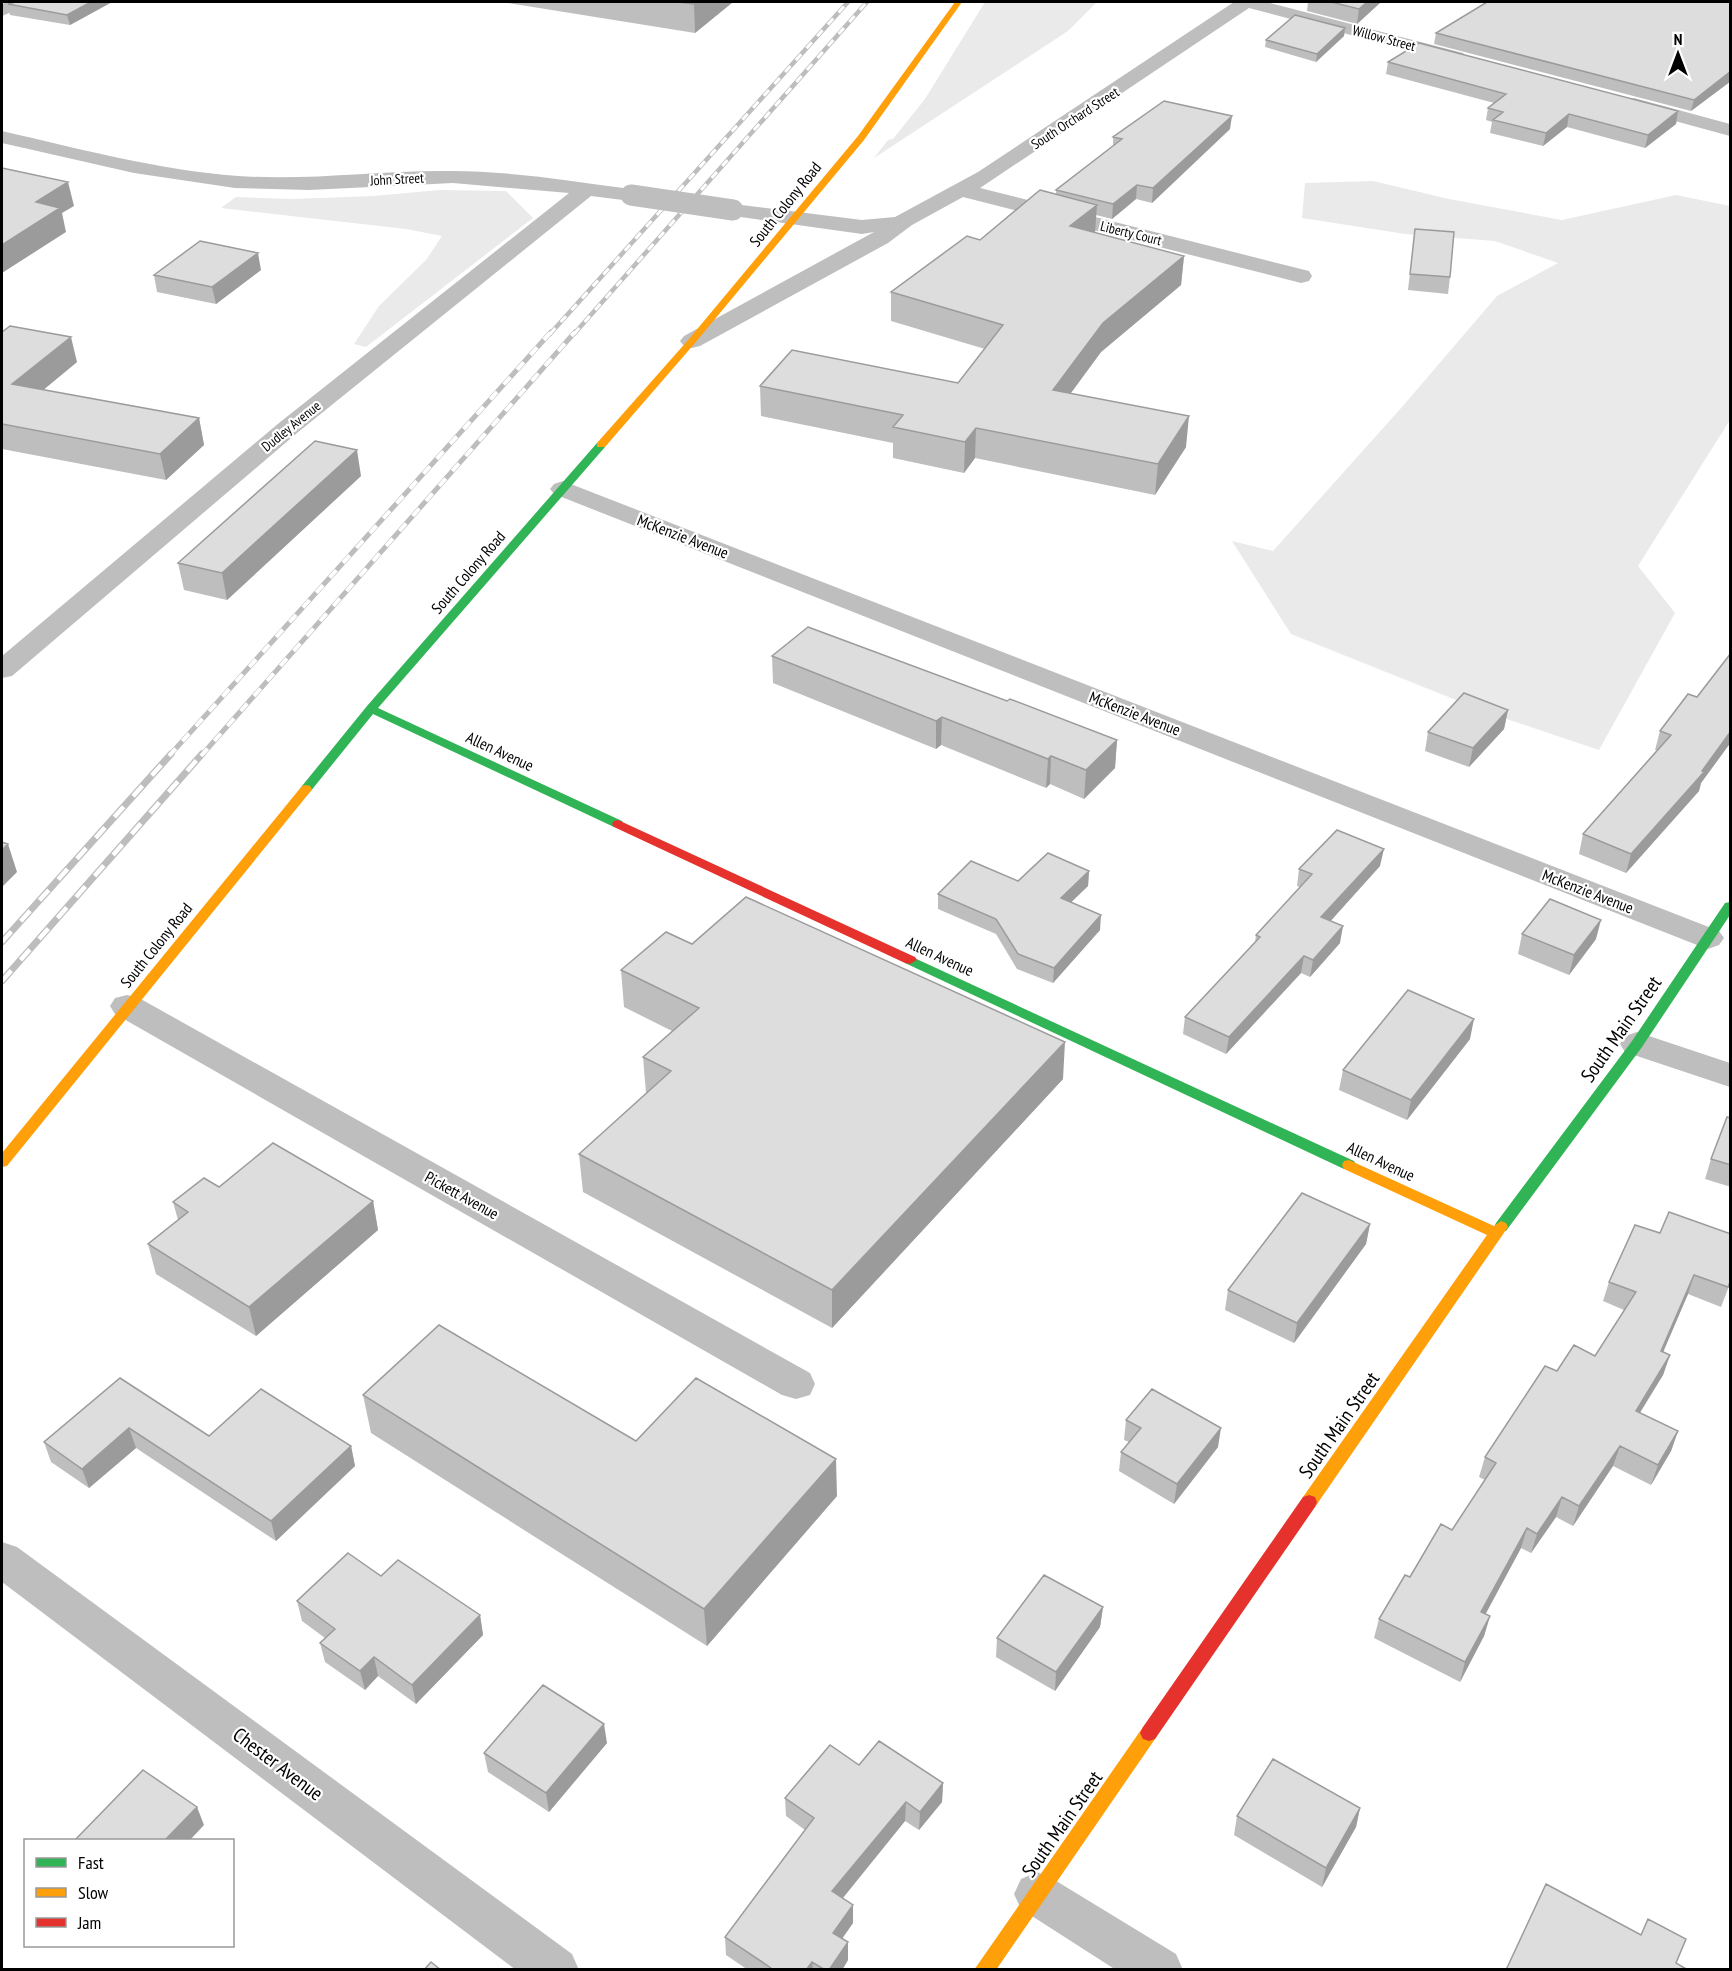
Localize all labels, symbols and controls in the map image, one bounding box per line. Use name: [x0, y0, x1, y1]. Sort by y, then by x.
street label: Willow Street: [1350, 21, 1418, 55]
north arrow: [1648, 24, 1708, 84]
text: N: [1674, 29, 1682, 49]
street label: South Orchard Street: [1028, 83, 1122, 153]
street label: South Colony Road: [745, 158, 825, 250]
street label: John Street: [369, 169, 424, 189]
street label: Liberty Court: [1098, 217, 1164, 249]
street label: Dudley Avenue: [258, 396, 324, 455]
street label: McKenzie Avenue: [635, 509, 731, 563]
street label: South Colony Road: [427, 526, 509, 618]
street label: McKenzie Avenue: [1087, 686, 1183, 740]
street label: Allen Avenue: [463, 727, 537, 775]
street label: McKenzie Avenue: [1540, 864, 1636, 918]
street label: South Colony Road: [116, 899, 196, 991]
street label: Allen Avenue: [903, 932, 977, 980]
street label: South Main Street: [1575, 970, 1667, 1087]
street label: Allen Avenue: [1344, 1137, 1418, 1185]
street label: Pickett Avenue: [422, 1167, 502, 1223]
street label: South Main Street: [1293, 1366, 1385, 1483]
street label: Chester Avenue: [228, 1722, 328, 1806]
street label: South Main Street: [1016, 1765, 1108, 1882]
legend: [24, 1839, 234, 1947]
text: Fast: [78, 1851, 104, 1874]
text: Slow: [78, 1881, 109, 1904]
text: Jam: [77, 1911, 101, 1934]

